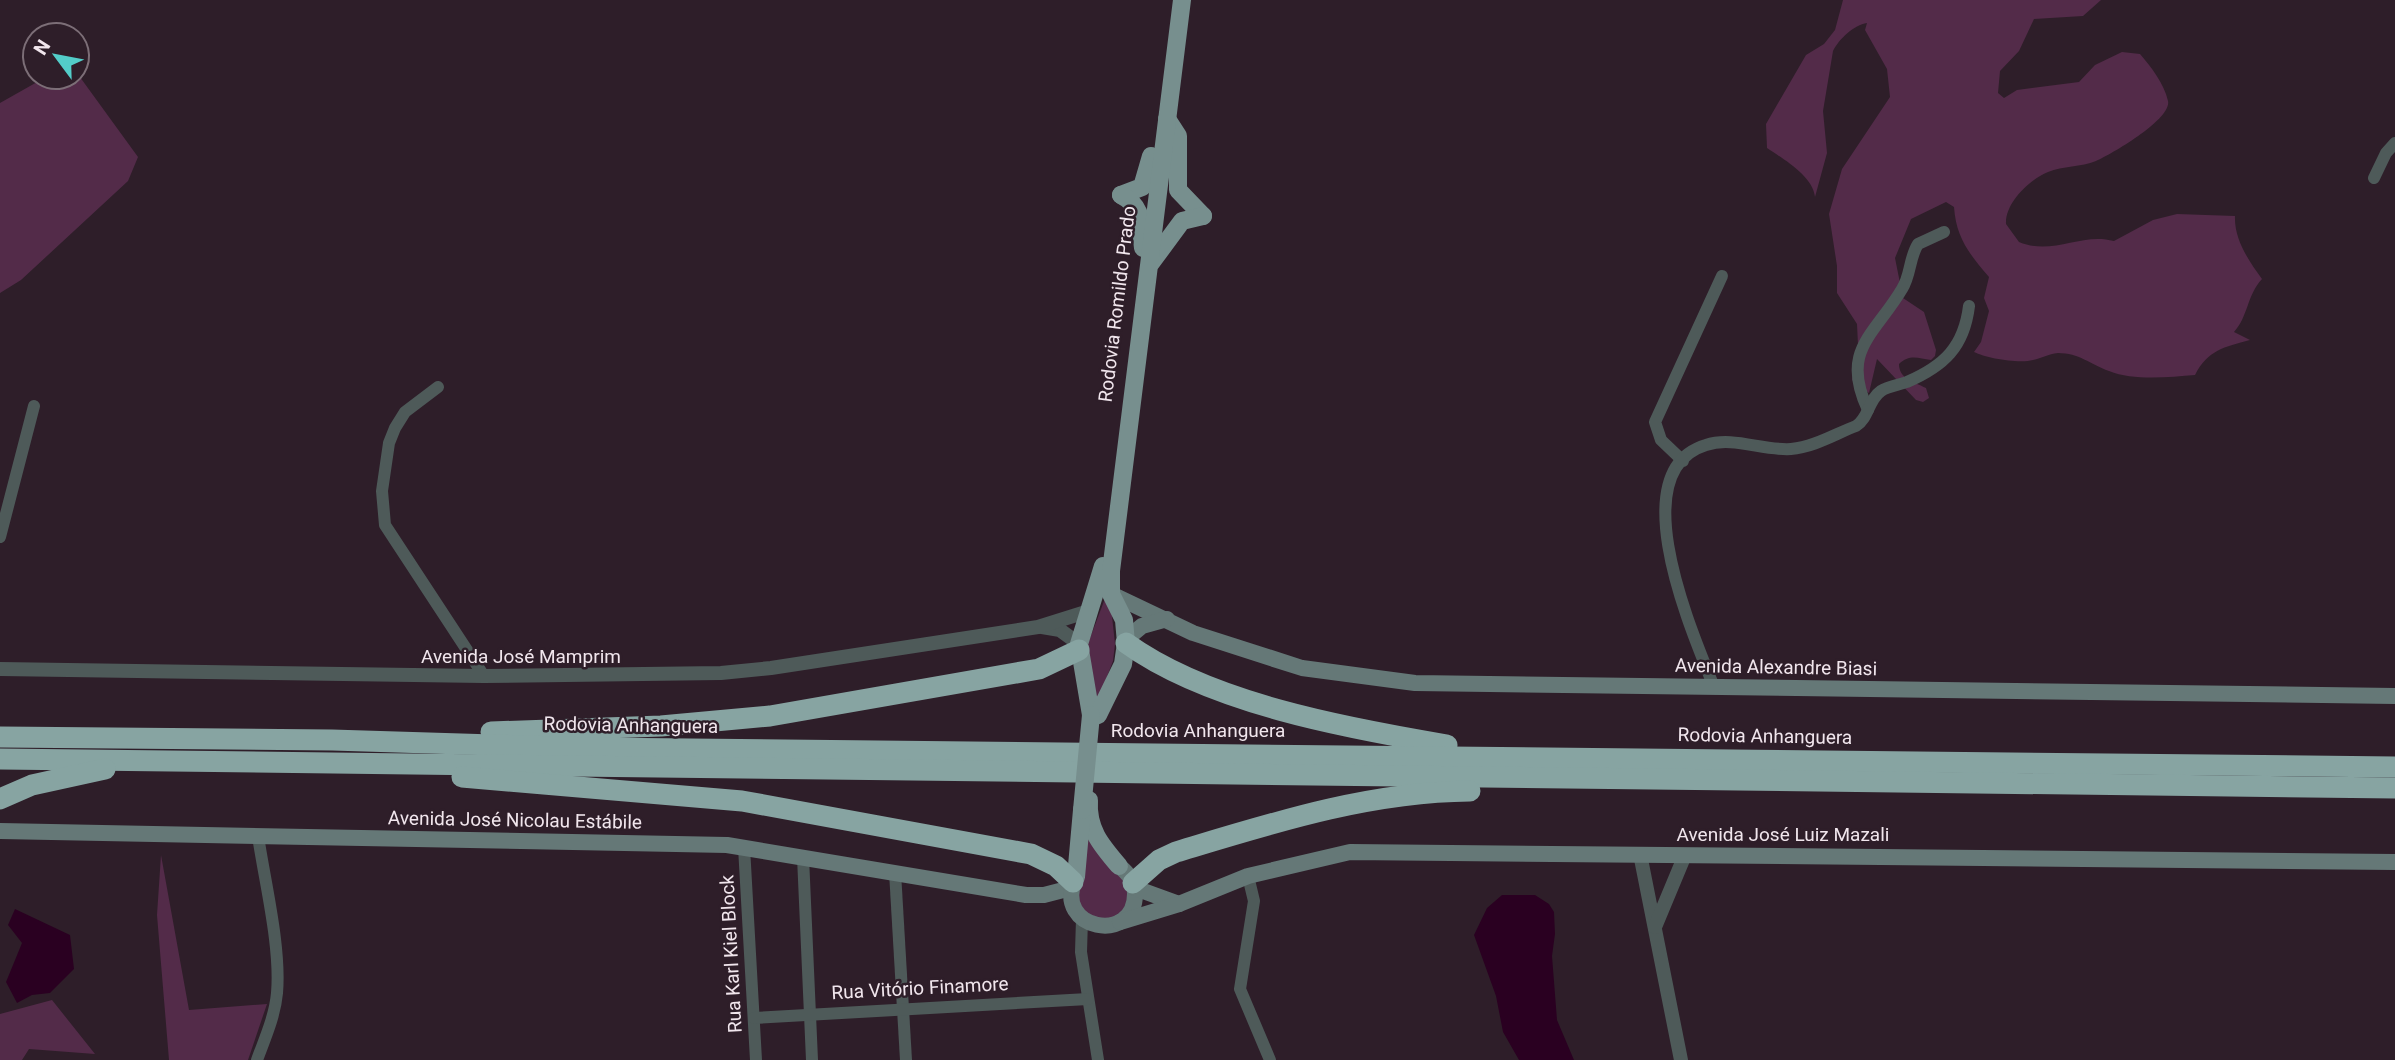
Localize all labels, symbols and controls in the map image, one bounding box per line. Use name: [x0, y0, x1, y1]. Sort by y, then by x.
north arrow: [21, 21, 91, 91]
text: N: [29, 35, 55, 59]
street label: Rodovia Romildo Prado: [1094, 205, 1140, 403]
street label: Avenida José Mamprim: [421, 645, 621, 668]
street label: Avenida Alexandre Biasi: [1675, 654, 1877, 680]
street label: Rodovia Anhanguera: [543, 712, 719, 738]
street label: Rodovia Anhanguera: [1111, 719, 1285, 742]
street label: Rodovia Anhanguera: [1677, 723, 1853, 749]
street label: Avenida José Nicolau Estábile: [388, 806, 642, 834]
street label: Avenida José Luiz Mazali: [1677, 823, 1889, 846]
street label: Rua Karl Kiel Block: [715, 874, 747, 1034]
street label: Rua Vitório Finamore: [831, 972, 1009, 1004]

